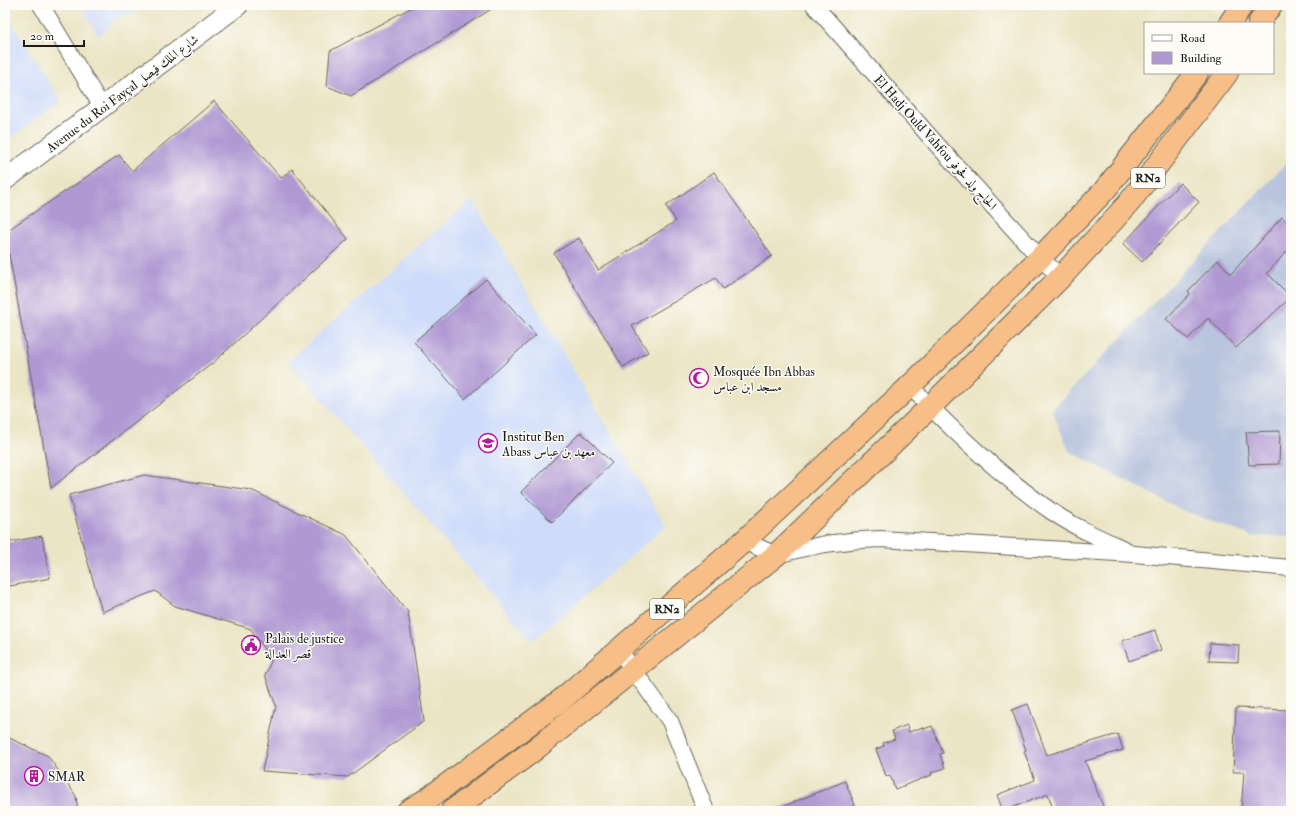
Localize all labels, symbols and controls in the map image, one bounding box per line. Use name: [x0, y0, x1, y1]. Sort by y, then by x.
scale bar: [24, 22, 84, 48]
legend: [1144, 22, 1274, 74]
text: 20 m: [30, 29, 55, 44]
street label: Avenue du Roi Fayçal شارع الملك فيصل: [43, 31, 204, 159]
text: Road: [1180, 31, 1205, 46]
text: Building: [1180, 51, 1223, 66]
street label: El Hadj Ould Vahfou الحاج ولد فحوفو: [868, 72, 1000, 216]
road number: RN2: [1131, 168, 1165, 188]
place label: Mosquée Ibn Abbas مسجد ابن عباس: [713, 364, 816, 395]
mosque icon: Mosquée Ibn Abbas مسجد ابن عباس: [688, 367, 710, 389]
place label: Institut Ben Abass معهد بن عباس: [501, 429, 595, 460]
school or university icon: Institut Ben Abass معهد بن عباس: [477, 432, 499, 454]
road number: RN2: [650, 599, 684, 619]
place label: Palais de justice قصر العدالة: [264, 631, 345, 662]
public building icon: Palais de justice قصر العدالة: [240, 634, 262, 656]
building icon: SMAR: [23, 765, 45, 787]
place label: SMAR: [48, 769, 86, 785]

